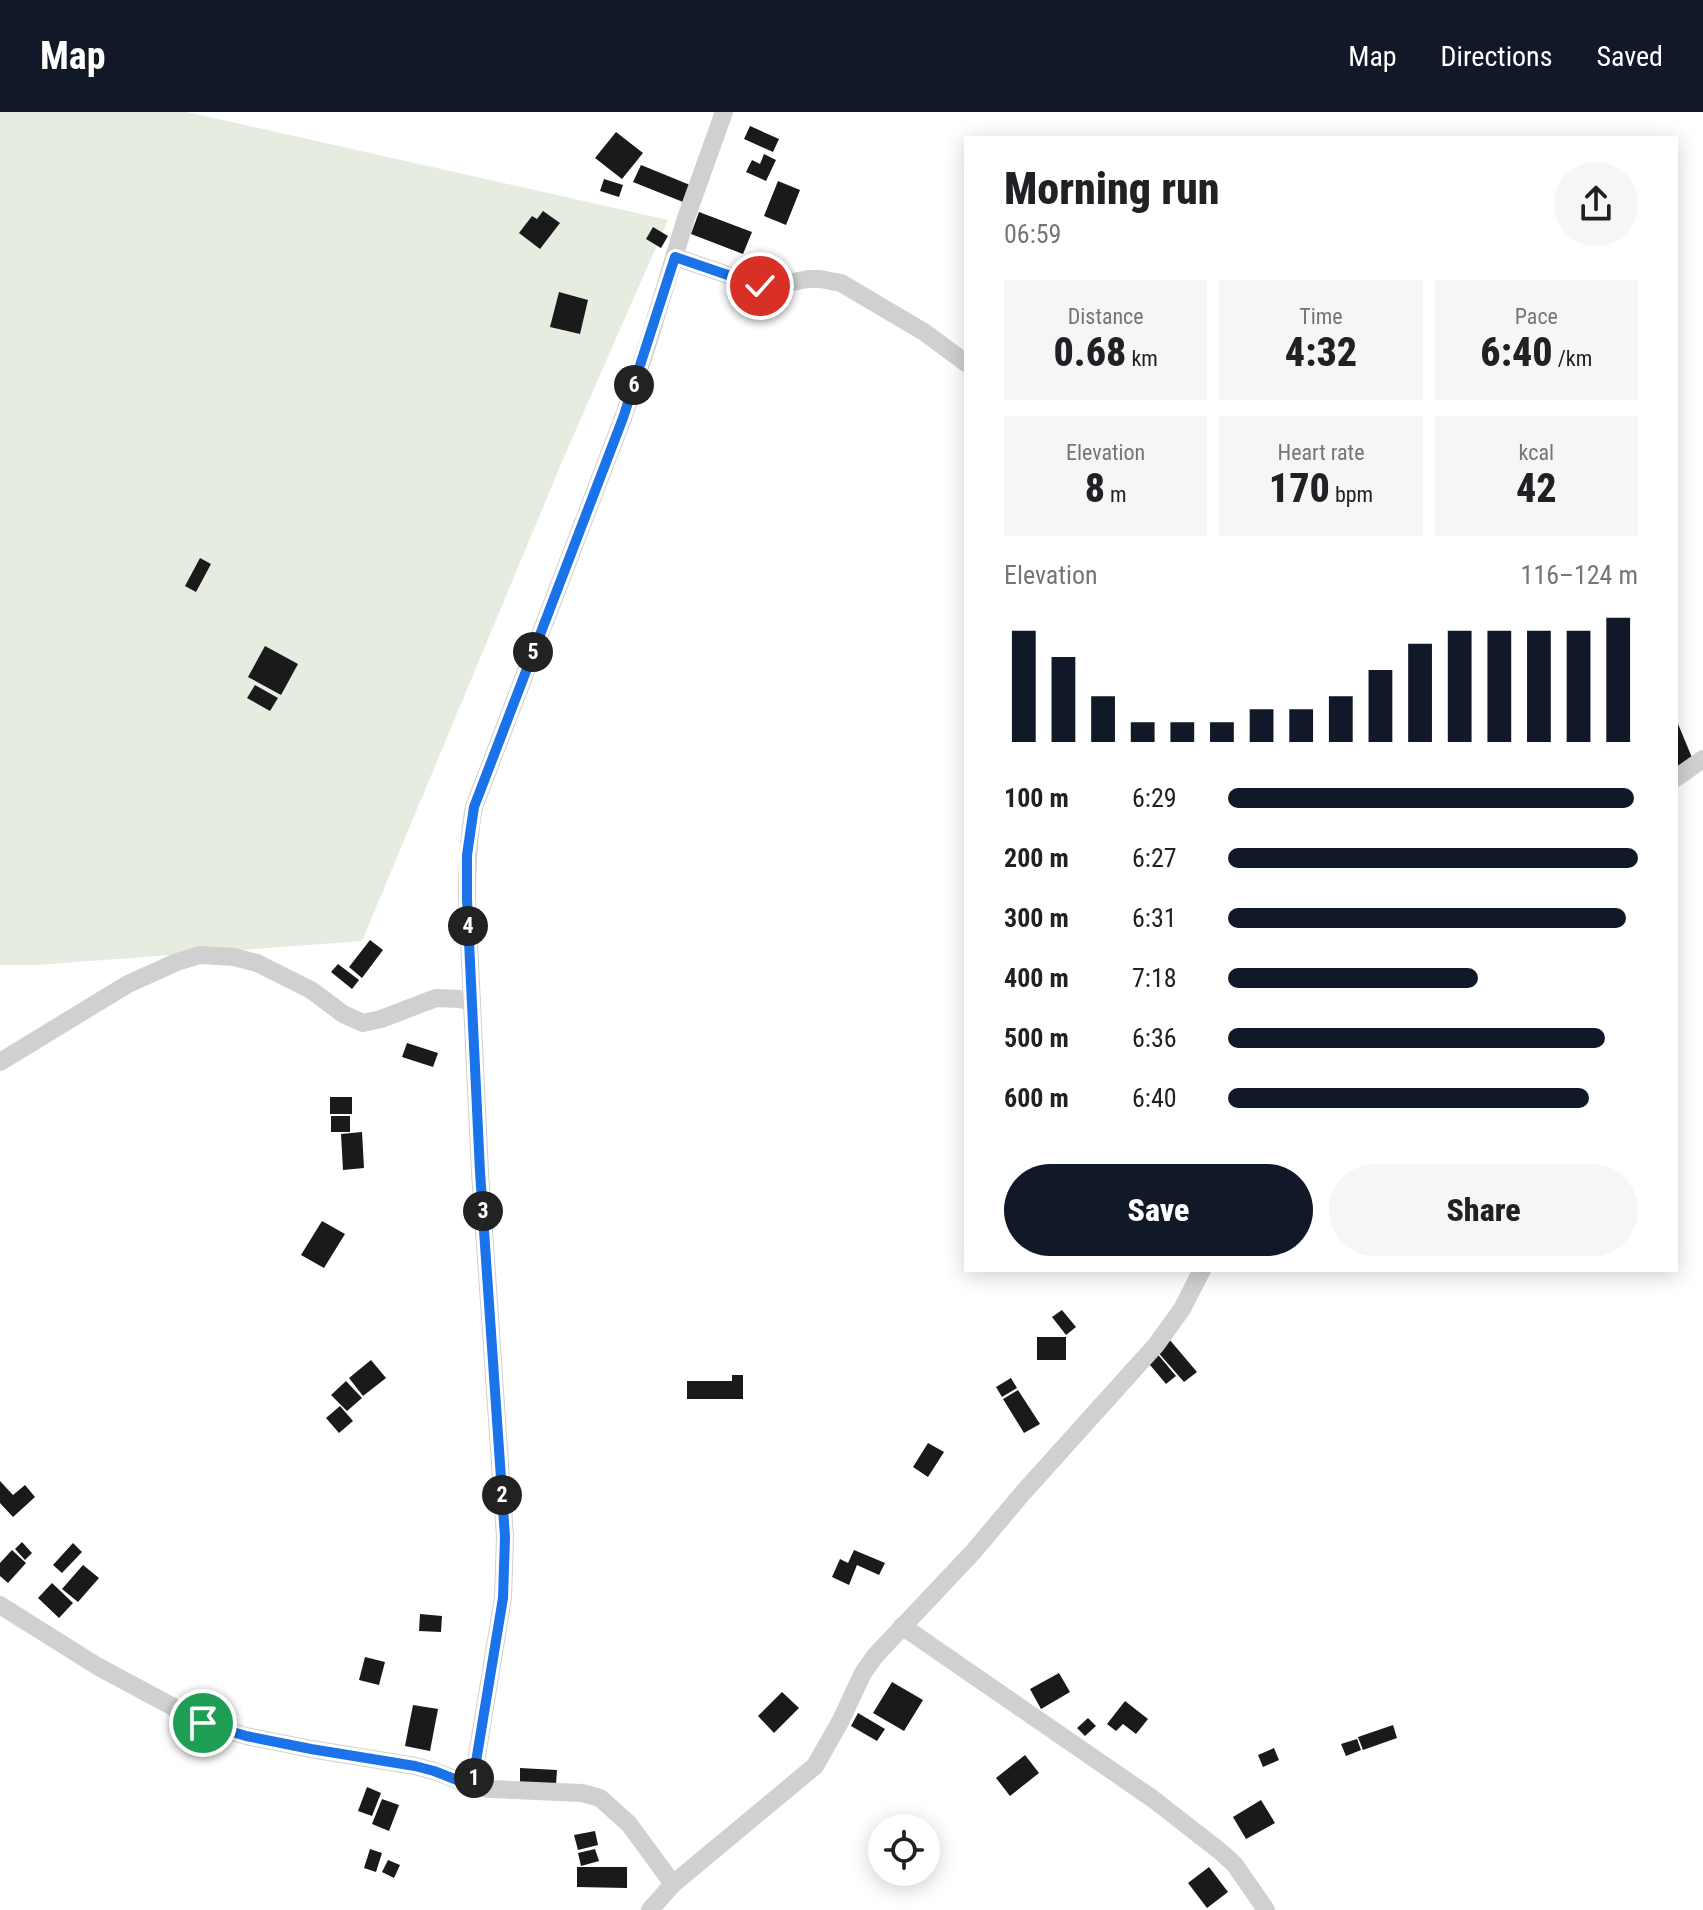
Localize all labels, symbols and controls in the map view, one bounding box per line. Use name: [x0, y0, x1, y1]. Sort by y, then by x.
text: Map: [40, 34, 106, 78]
text: Map: [1348, 40, 1397, 73]
text: Directions: [1441, 40, 1552, 73]
text: Saved: [1596, 40, 1663, 73]
button: share: [1554, 162, 1638, 246]
text: Morning run: [1004, 163, 1220, 215]
text: 06:59: [1004, 219, 1061, 249]
pin: [726, 252, 794, 320]
icon: check: [738, 264, 782, 308]
text: Distance: [1068, 304, 1144, 329]
text: Time: [1299, 304, 1343, 329]
text: Pace: [1515, 304, 1558, 329]
text: 0.68: [1053, 329, 1126, 376]
text: 4:32: [1285, 329, 1357, 376]
text: 6:40: [1480, 329, 1553, 376]
text: km: [1126, 346, 1158, 371]
text: /km: [1553, 346, 1592, 371]
pin: 6: [614, 365, 654, 405]
text: 6: [628, 372, 640, 397]
text: Elevation: [1066, 440, 1145, 465]
text: Heart rate: [1278, 440, 1364, 465]
text: kcal: [1519, 440, 1554, 465]
text: 8: [1085, 465, 1105, 512]
text: 170: [1269, 465, 1330, 512]
text: 42: [1516, 465, 1557, 512]
text: m: [1105, 482, 1127, 507]
text: bpm: [1330, 482, 1373, 507]
text: Elevation: [1004, 560, 1098, 590]
text: 116–124 m: [1521, 560, 1638, 590]
pin: 5: [513, 632, 553, 672]
text: 5: [527, 639, 539, 664]
text: 100 m: [1004, 783, 1069, 813]
text: 6:29: [1132, 783, 1177, 813]
text: 200 m: [1004, 843, 1069, 873]
text: 6:27: [1132, 843, 1177, 873]
text: 300 m: [1004, 903, 1069, 933]
text: 6:31: [1132, 903, 1177, 933]
pin: 4: [448, 906, 488, 946]
text: 4: [462, 913, 474, 938]
text: 400 m: [1004, 963, 1069, 993]
text: 7:18: [1132, 963, 1177, 993]
text: 500 m: [1004, 1023, 1069, 1053]
text: 6:36: [1132, 1023, 1177, 1053]
text: 600 m: [1004, 1083, 1069, 1113]
text: 6:40: [1132, 1083, 1177, 1113]
button: Save: [1004, 1164, 1313, 1256]
button: Share: [1329, 1164, 1638, 1256]
pin: 3: [463, 1191, 503, 1231]
text: 3: [477, 1198, 489, 1223]
pin: 2: [482, 1475, 522, 1515]
text: 2: [496, 1482, 508, 1507]
pin: [169, 1689, 237, 1757]
icon: arrive: [181, 1701, 225, 1745]
pin: 1: [454, 1758, 494, 1798]
text: 1: [468, 1765, 480, 1790]
map controls: [868, 1814, 940, 1886]
button: locate: [868, 1814, 940, 1886]

